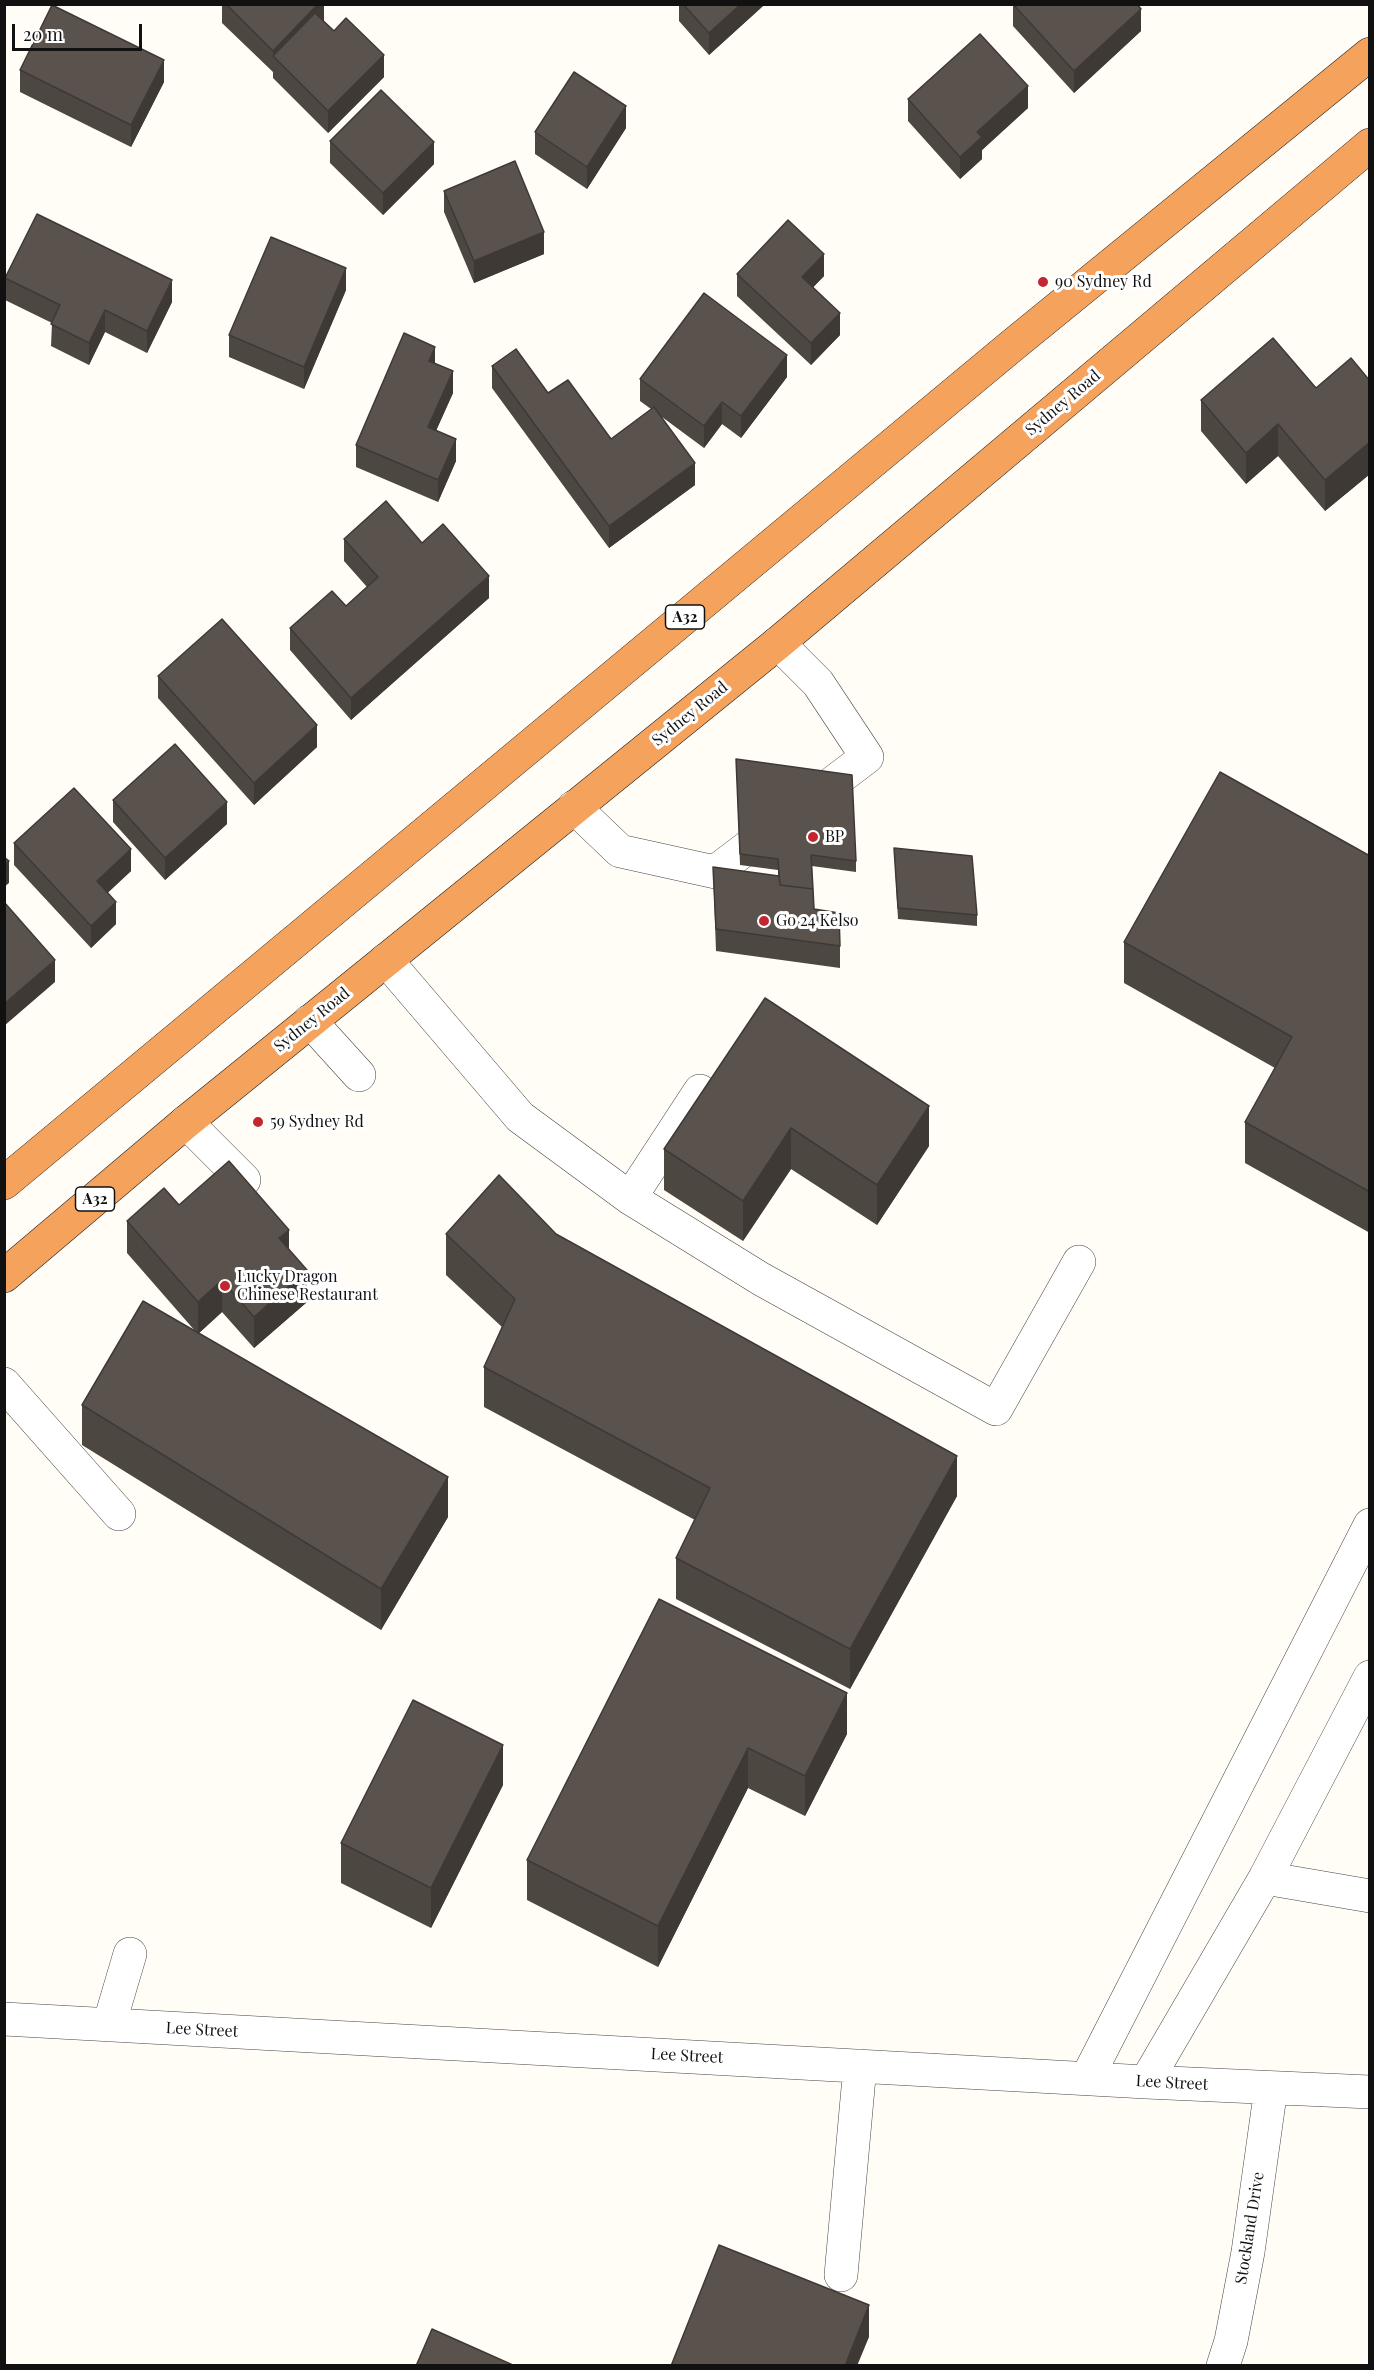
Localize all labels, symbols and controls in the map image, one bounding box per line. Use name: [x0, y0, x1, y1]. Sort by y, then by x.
scale bar: [15, 12, 146, 50]
text: 20 m: [23, 22, 63, 46]
place label: 90 Sydney Rd: [1055, 272, 1152, 292]
marker: 90 Sydney Rd: [1036, 275, 1050, 289]
street label: Sydney Road: [1022, 366, 1104, 440]
road number: A32: [666, 605, 704, 629]
street label: Sydney Road: [648, 678, 732, 750]
place label: BP: [825, 827, 844, 847]
marker: BP: [806, 830, 820, 844]
place label: Go 24 Kelso: [776, 911, 859, 931]
marker: Go 24 Kelso: [757, 914, 771, 928]
street label: Sydney Road: [270, 984, 354, 1056]
place label: 59 Sydney Rd: [270, 1112, 364, 1132]
marker: 59 Sydney Rd: [251, 1115, 265, 1129]
road number: A32: [76, 1187, 115, 1211]
place label: Lucky Dragon Chinese Restaurant: [237, 1267, 378, 1305]
marker: Lucky Dragon Chinese Restaurant: [218, 1279, 232, 1293]
street label: Lee Street: [165, 2019, 239, 2041]
street label: Lee Street: [650, 2045, 724, 2067]
street label: Lee Street: [1135, 2072, 1209, 2094]
street label: Stockland Drive: [1232, 2170, 1268, 2286]

